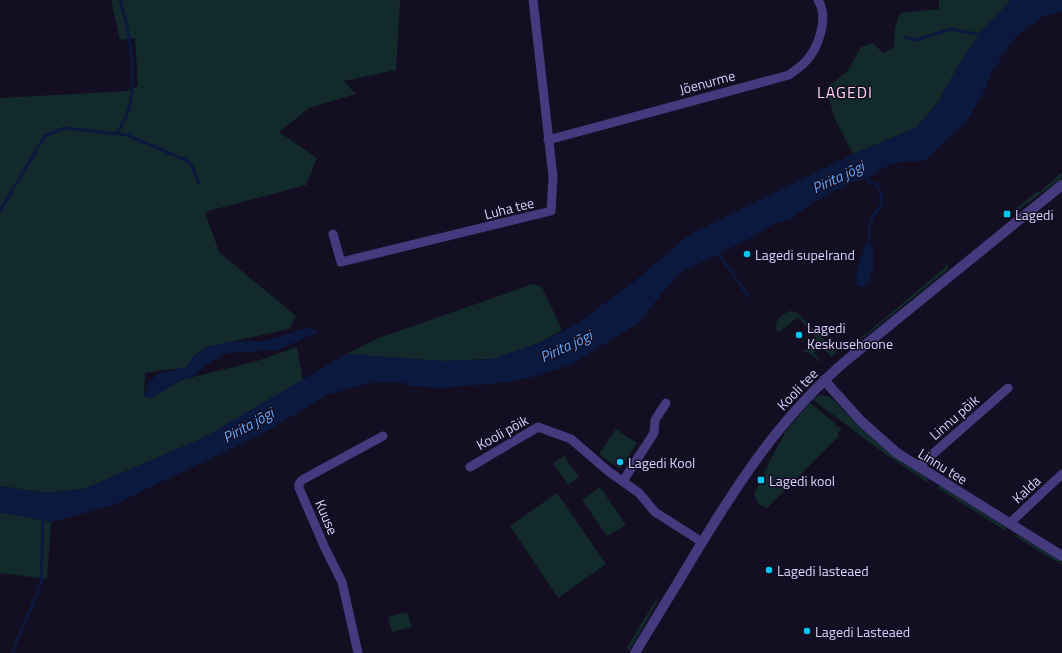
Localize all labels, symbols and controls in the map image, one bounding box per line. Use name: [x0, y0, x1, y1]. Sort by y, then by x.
street label: Jõenurme: [677, 64, 737, 100]
district label: LAGEDI: [817, 80, 873, 104]
water label: Pirita jõgi: [808, 154, 870, 199]
street label: Luha tee: [482, 192, 536, 224]
place label: Lagedi: [1015, 204, 1053, 225]
marker: Lagedi: [1002, 209, 1012, 219]
place label: Lagedi supelrand: [755, 244, 855, 265]
marker: Lagedi supelrand: [742, 249, 752, 259]
place label: Lagedi Keskusehoone: [807, 317, 893, 354]
water label: Pirita jõgi: [536, 323, 598, 368]
marker: Lagedi Keskusehoone: [794, 330, 804, 340]
street label: Kooli tee: [772, 363, 822, 415]
street label: Linnu põik: [925, 389, 984, 445]
water label: Pirita jõgi: [218, 401, 279, 448]
street label: Kooli põik: [472, 409, 532, 455]
street label: Linnu tee: [914, 443, 972, 489]
place label: Lagedi Kool: [628, 452, 695, 473]
marker: Lagedi Kool: [615, 457, 625, 467]
place label: Lagedi kool: [769, 470, 835, 491]
street label: Kalda: [1007, 470, 1045, 508]
marker: Lagedi kool: [756, 475, 766, 485]
street label: Kuuse: [310, 496, 344, 538]
place label: Lagedi lasteaed: [777, 560, 869, 581]
marker: Lagedi lasteaed: [764, 565, 774, 575]
place label: Lagedi Lasteaed: [815, 621, 910, 642]
marker: Lagedi Lasteaed: [802, 626, 812, 636]

